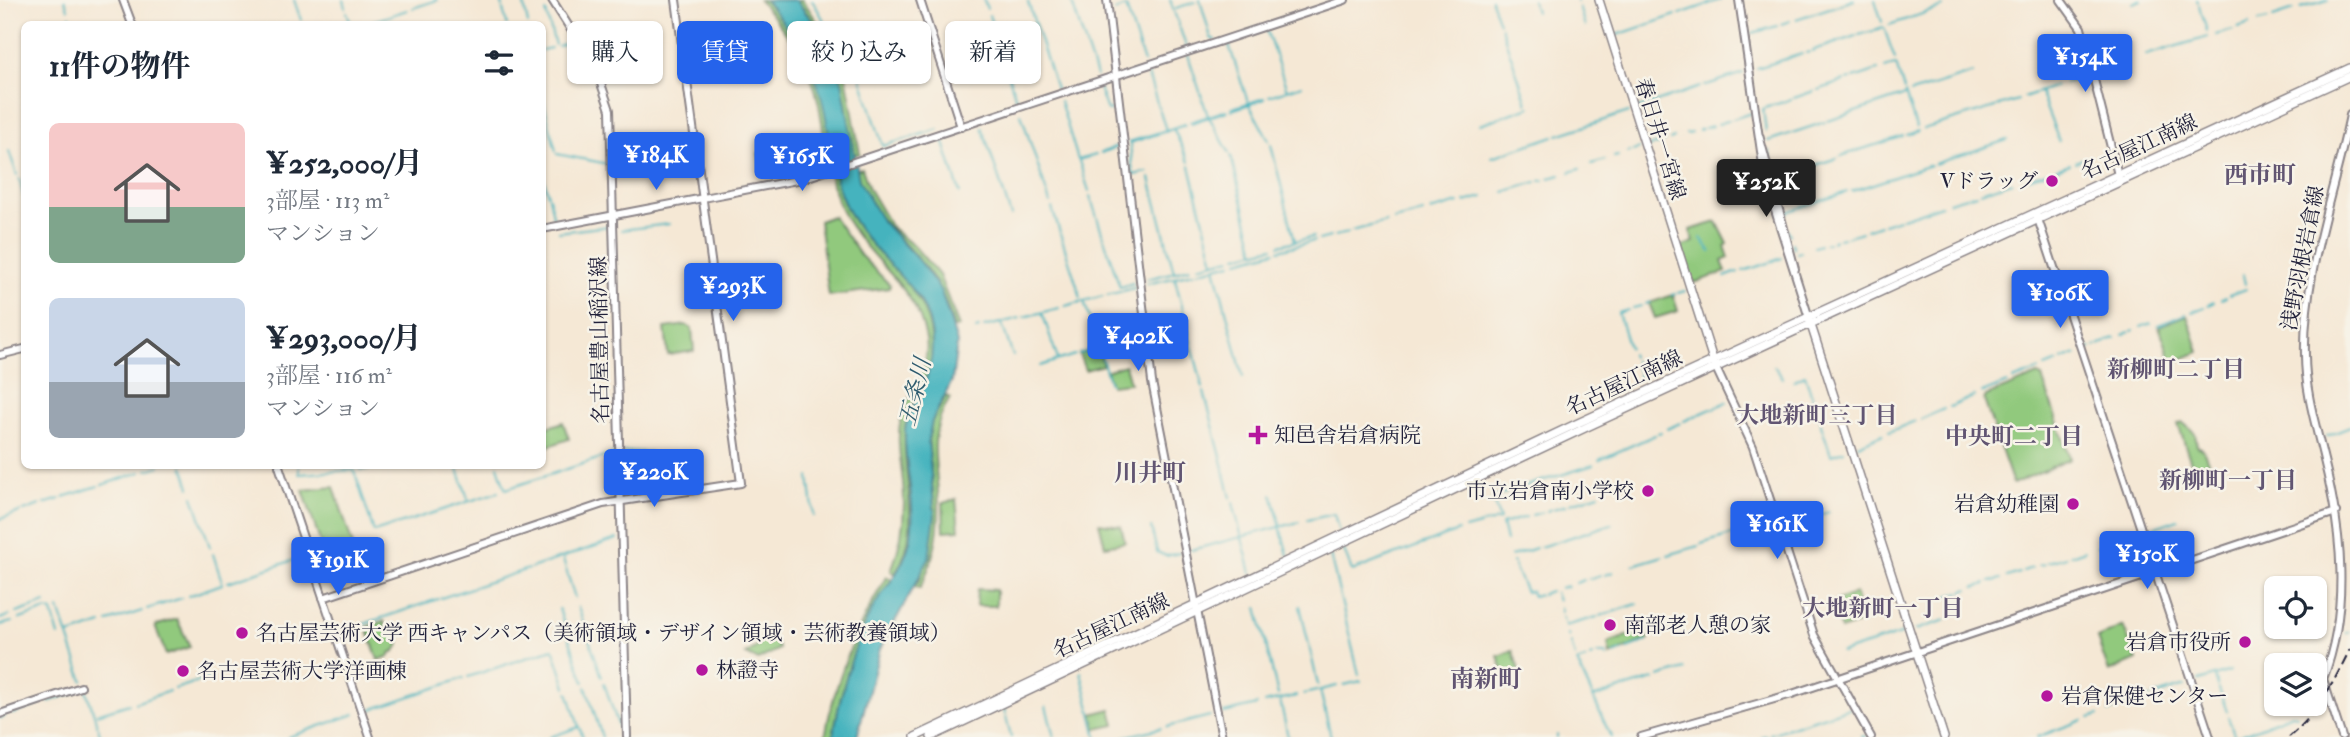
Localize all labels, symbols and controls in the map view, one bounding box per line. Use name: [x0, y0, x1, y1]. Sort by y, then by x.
chip: 購入: [567, 21, 663, 84]
chip: 賃貸: [677, 21, 773, 84]
chip: 絞り込み: [787, 21, 931, 84]
chip: 新着: [945, 21, 1041, 84]
pin: ¥154K: [2036, 34, 2134, 94]
text: ¥154K: [2053, 42, 2117, 71]
icon: filters: [480, 44, 518, 82]
text: 11件の物件: [49, 48, 190, 85]
street label: 春日井一宮線: [1629, 75, 1691, 203]
street label: 名古屋江南線: [2076, 108, 2202, 186]
pin: ¥184K: [607, 132, 705, 192]
pin: ¥165K: [753, 134, 851, 193]
text: ¥184K: [624, 140, 688, 169]
text: ¥165K: [770, 141, 834, 170]
text: ¥252,000/月: [266, 145, 423, 182]
icon: home: [105, 151, 189, 235]
pin: ¥252K: [1717, 160, 1815, 219]
district label: 西市町: [2224, 160, 2296, 191]
text: ¥252K: [1733, 167, 1799, 196]
place label: Vドラッグ: [1940, 168, 2038, 195]
marker: Vドラッグ: [2044, 173, 2060, 189]
street label: 浅野羽根岩倉線: [2276, 183, 2330, 333]
text: 3部屋 · 113 m²: [266, 186, 389, 215]
text: マンション: [266, 219, 380, 248]
street label: 名古屋豊山稲沢線: [585, 256, 615, 424]
pin: ¥293K: [684, 264, 782, 323]
pin: ¥106K: [2011, 270, 2109, 330]
text: ¥293K: [700, 271, 766, 300]
text: ¥106K: [2028, 278, 2092, 307]
pin: ¥402K: [1089, 314, 1187, 373]
text: ¥293,000/月: [266, 320, 422, 357]
text: ¥402K: [1103, 321, 1173, 350]
icon: home: [105, 326, 189, 410]
street label: 名古屋江南線: [1561, 344, 1687, 422]
water label: 五条川: [893, 352, 938, 429]
district label: 新柳町二丁目: [2107, 355, 2245, 384]
text: 3部屋 · 116 m²: [266, 361, 392, 390]
text: マンション: [266, 394, 380, 423]
district label: 大地新町三丁目: [1737, 401, 1898, 430]
place label: 知邑舎岩倉病院: [1274, 422, 1421, 449]
district label: 中央町二丁目: [1945, 422, 2083, 451]
marker: 知邑舎岩倉病院: [1248, 425, 1268, 445]
pin: ¥220K: [605, 449, 703, 509]
text: ¥220K: [620, 457, 688, 486]
district label: 川井町: [1114, 458, 1186, 489]
district label: 新柳町一丁目: [2159, 466, 2297, 495]
place label: 市立岩倉南小学校: [1466, 478, 1634, 505]
marker: 市立岩倉南小学校: [1640, 483, 1656, 499]
place label: 岩倉幼稚園: [1954, 491, 2059, 518]
marker: 岩倉幼稚園: [2065, 496, 2081, 512]
pin: ¥161K: [1728, 502, 1826, 561]
text: ¥161K: [1746, 509, 1808, 538]
pin: ¥150K: [2098, 532, 2196, 591]
pin: ¥191K: [289, 538, 387, 597]
text: ¥150K: [2115, 539, 2179, 568]
text: ¥191K: [307, 545, 369, 574]
map controls: [2264, 576, 2327, 716]
button: locate: [2264, 576, 2327, 639]
street label: 名古屋江南線: [1048, 587, 1174, 665]
district label: 大地新町一丁目: [1803, 594, 1964, 623]
place label: 南部老人憩の家: [1624, 612, 1771, 639]
marker: 南部老人憩の家: [1602, 617, 1618, 633]
place label: 名古屋芸術大学 西キャンパス（美術領域・デザイン領域・芸術教養領域）: [256, 620, 950, 647]
marker: 名古屋芸術大学 西キャンパス（美術領域・デザイン領域・芸術教養領域）: [234, 625, 250, 641]
place label: 岩倉市役所: [2126, 629, 2231, 656]
marker: 岩倉市役所: [2237, 634, 2253, 650]
button: layers: [2264, 653, 2327, 716]
place label: 林證寺: [716, 657, 779, 684]
place label: 名古屋芸術大学洋画棟: [197, 658, 407, 685]
marker: 林證寺: [694, 662, 710, 678]
marker: 名古屋芸術大学洋画棟: [175, 663, 191, 679]
district label: 南新町: [1450, 664, 1522, 695]
place label: 岩倉保健センター: [2061, 683, 2228, 710]
marker: 岩倉保健センター: [2039, 688, 2055, 704]

